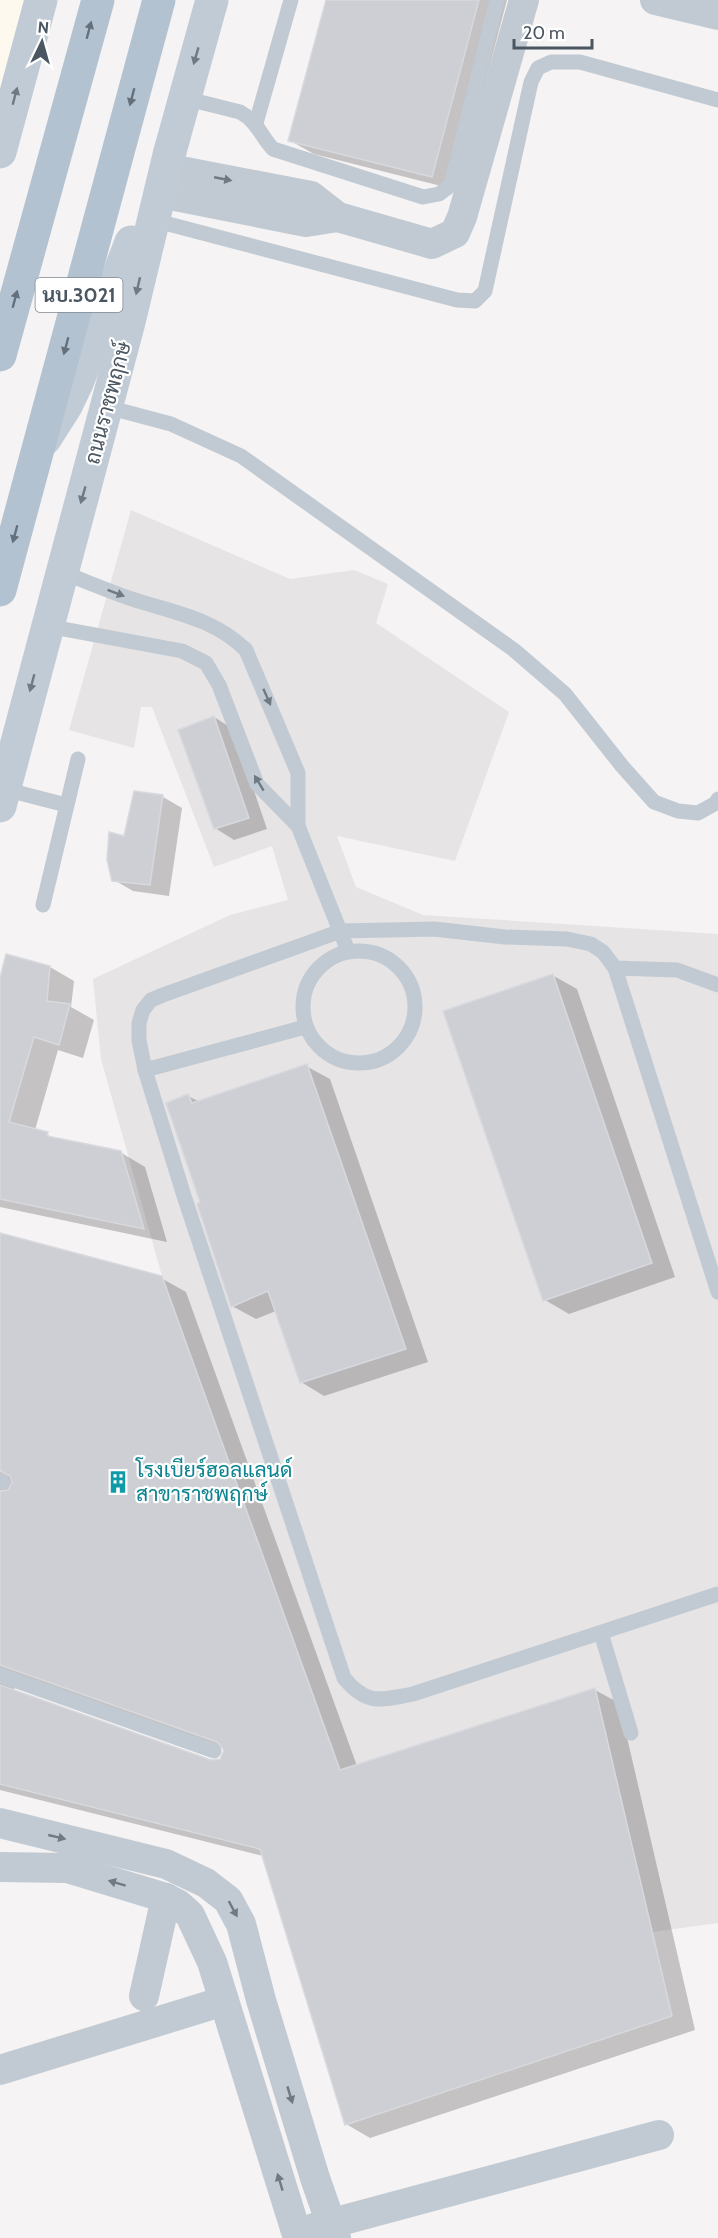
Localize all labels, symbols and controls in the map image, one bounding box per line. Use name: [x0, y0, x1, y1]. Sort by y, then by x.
north arrow: [12, 12, 72, 72]
scale bar: [514, 12, 592, 50]
text: N: [37, 18, 50, 38]
one-way arrow: [85, 21, 95, 39]
text: 20 m: [523, 22, 565, 44]
one-way arrow: [191, 47, 200, 65]
one-way arrow: [11, 87, 21, 105]
one-way arrow: [127, 88, 136, 106]
one-way arrow: [214, 175, 233, 184]
one-way arrow: [133, 277, 142, 296]
road number: นบ.3021: [36, 278, 122, 312]
one-way arrow: [11, 290, 21, 308]
one-way arrow: [60, 337, 70, 355]
street label: ถนนราชพฤกษ์: [78, 338, 136, 467]
one-way arrow: [78, 486, 88, 504]
one-way arrow: [10, 526, 19, 544]
one-way arrow: [108, 589, 126, 599]
one-way arrow: [27, 674, 37, 692]
one-way arrow: [262, 689, 272, 707]
one-way arrow: [254, 774, 264, 791]
place label: โรงเบียร์ฮอลแลนด์ สาขาราชพฤกษ์: [135, 1456, 292, 1506]
building icon: โรงเบียร์ฮอลแลนด์ สาขาราชพฤกษ์: [105, 1469, 131, 1495]
one-way arrow: [48, 1832, 66, 1842]
one-way arrow: [108, 1878, 126, 1887]
one-way arrow: [228, 1901, 238, 1918]
one-way arrow: [286, 2086, 295, 2104]
one-way arrow: [275, 2173, 284, 2191]

